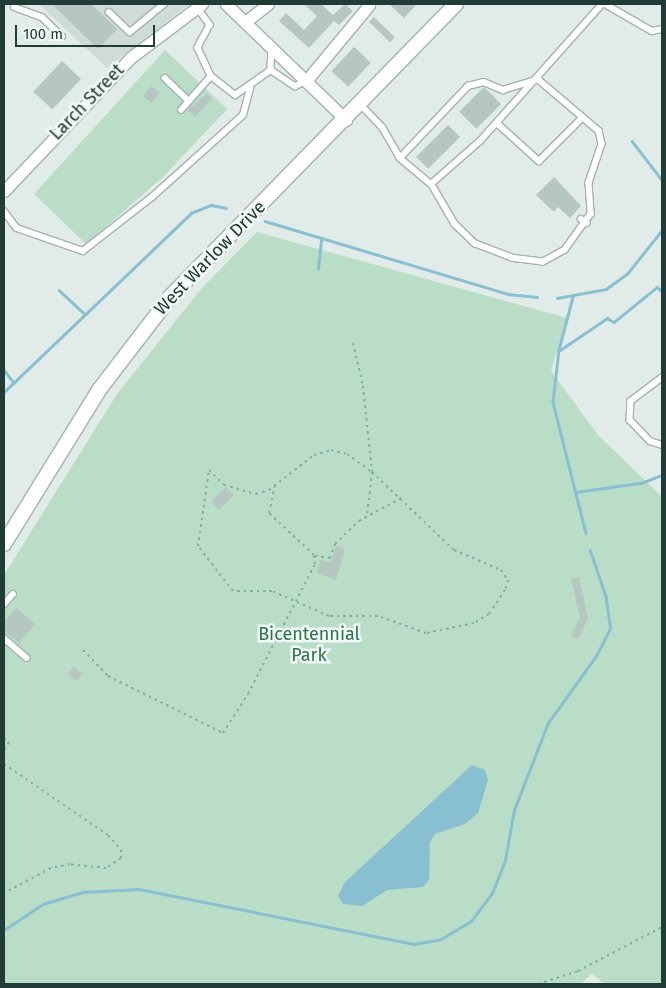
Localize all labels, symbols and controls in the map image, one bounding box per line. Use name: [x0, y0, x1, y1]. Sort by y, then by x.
scale bar: [18, 15, 158, 47]
text: 100 m: [23, 25, 63, 43]
street label: Larch Street: [45, 59, 129, 145]
street label: West Warlow Drive: [150, 196, 270, 320]
park label: Bicentennial Park: [258, 624, 360, 666]

